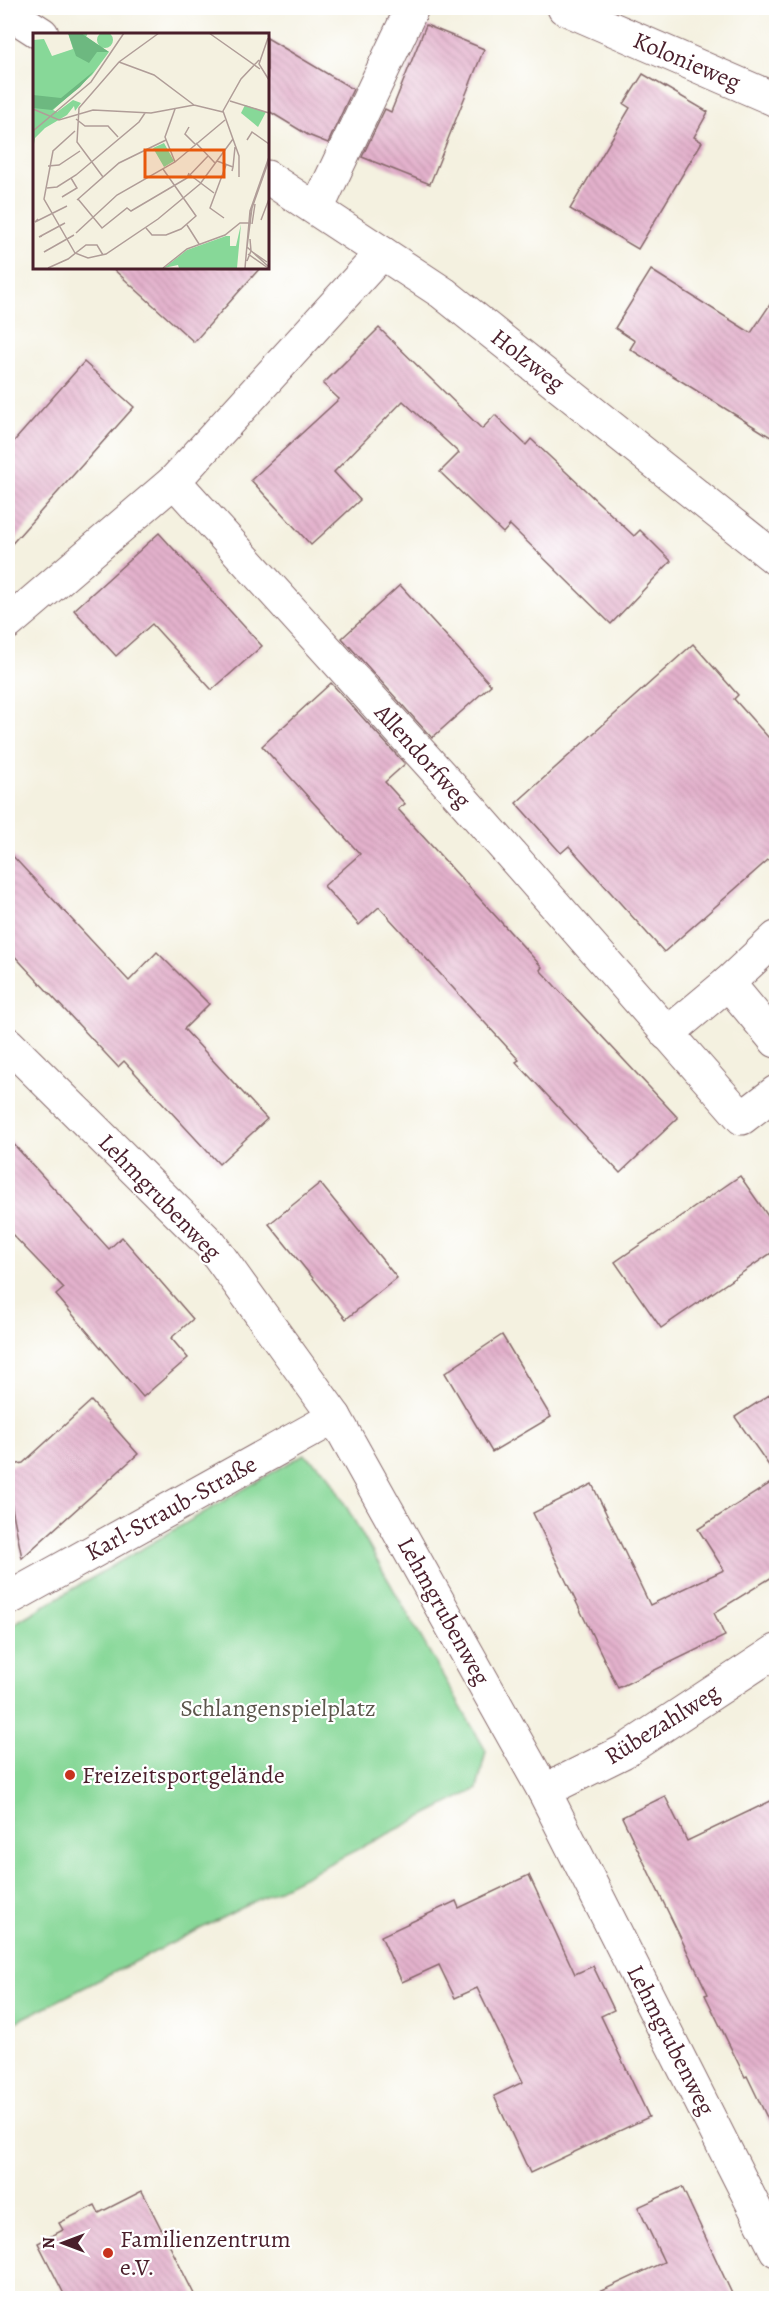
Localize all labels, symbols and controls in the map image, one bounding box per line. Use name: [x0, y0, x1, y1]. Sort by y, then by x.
street label: Kolonieweg: [628, 24, 746, 98]
inset map: [33, 33, 268, 268]
street label: Holzweg: [484, 321, 572, 399]
street label: Allendorfweg: [367, 696, 478, 815]
street label: Lehmgrubenweg: [91, 1127, 229, 1267]
street label: Karl-Straub-Straße: [80, 1448, 262, 1568]
street label: Lehmgrubenweg: [390, 1531, 498, 1691]
street label: Rübezahlweg: [598, 1676, 726, 1772]
park label: Schlangenspielplatz: [180, 1692, 376, 1724]
place label: Freizeitsportgelände: [82, 1759, 285, 1791]
marker: Freizeitsportgelände: [63, 1768, 77, 1782]
street label: Lehmgrubenweg: [619, 1959, 723, 2121]
north arrow: [33, 2213, 93, 2273]
place label: Familienzentrum e.V.: [120, 2223, 291, 2283]
text: N: [38, 2237, 60, 2249]
marker: Familienzentrum e.V.: [101, 2246, 115, 2260]

